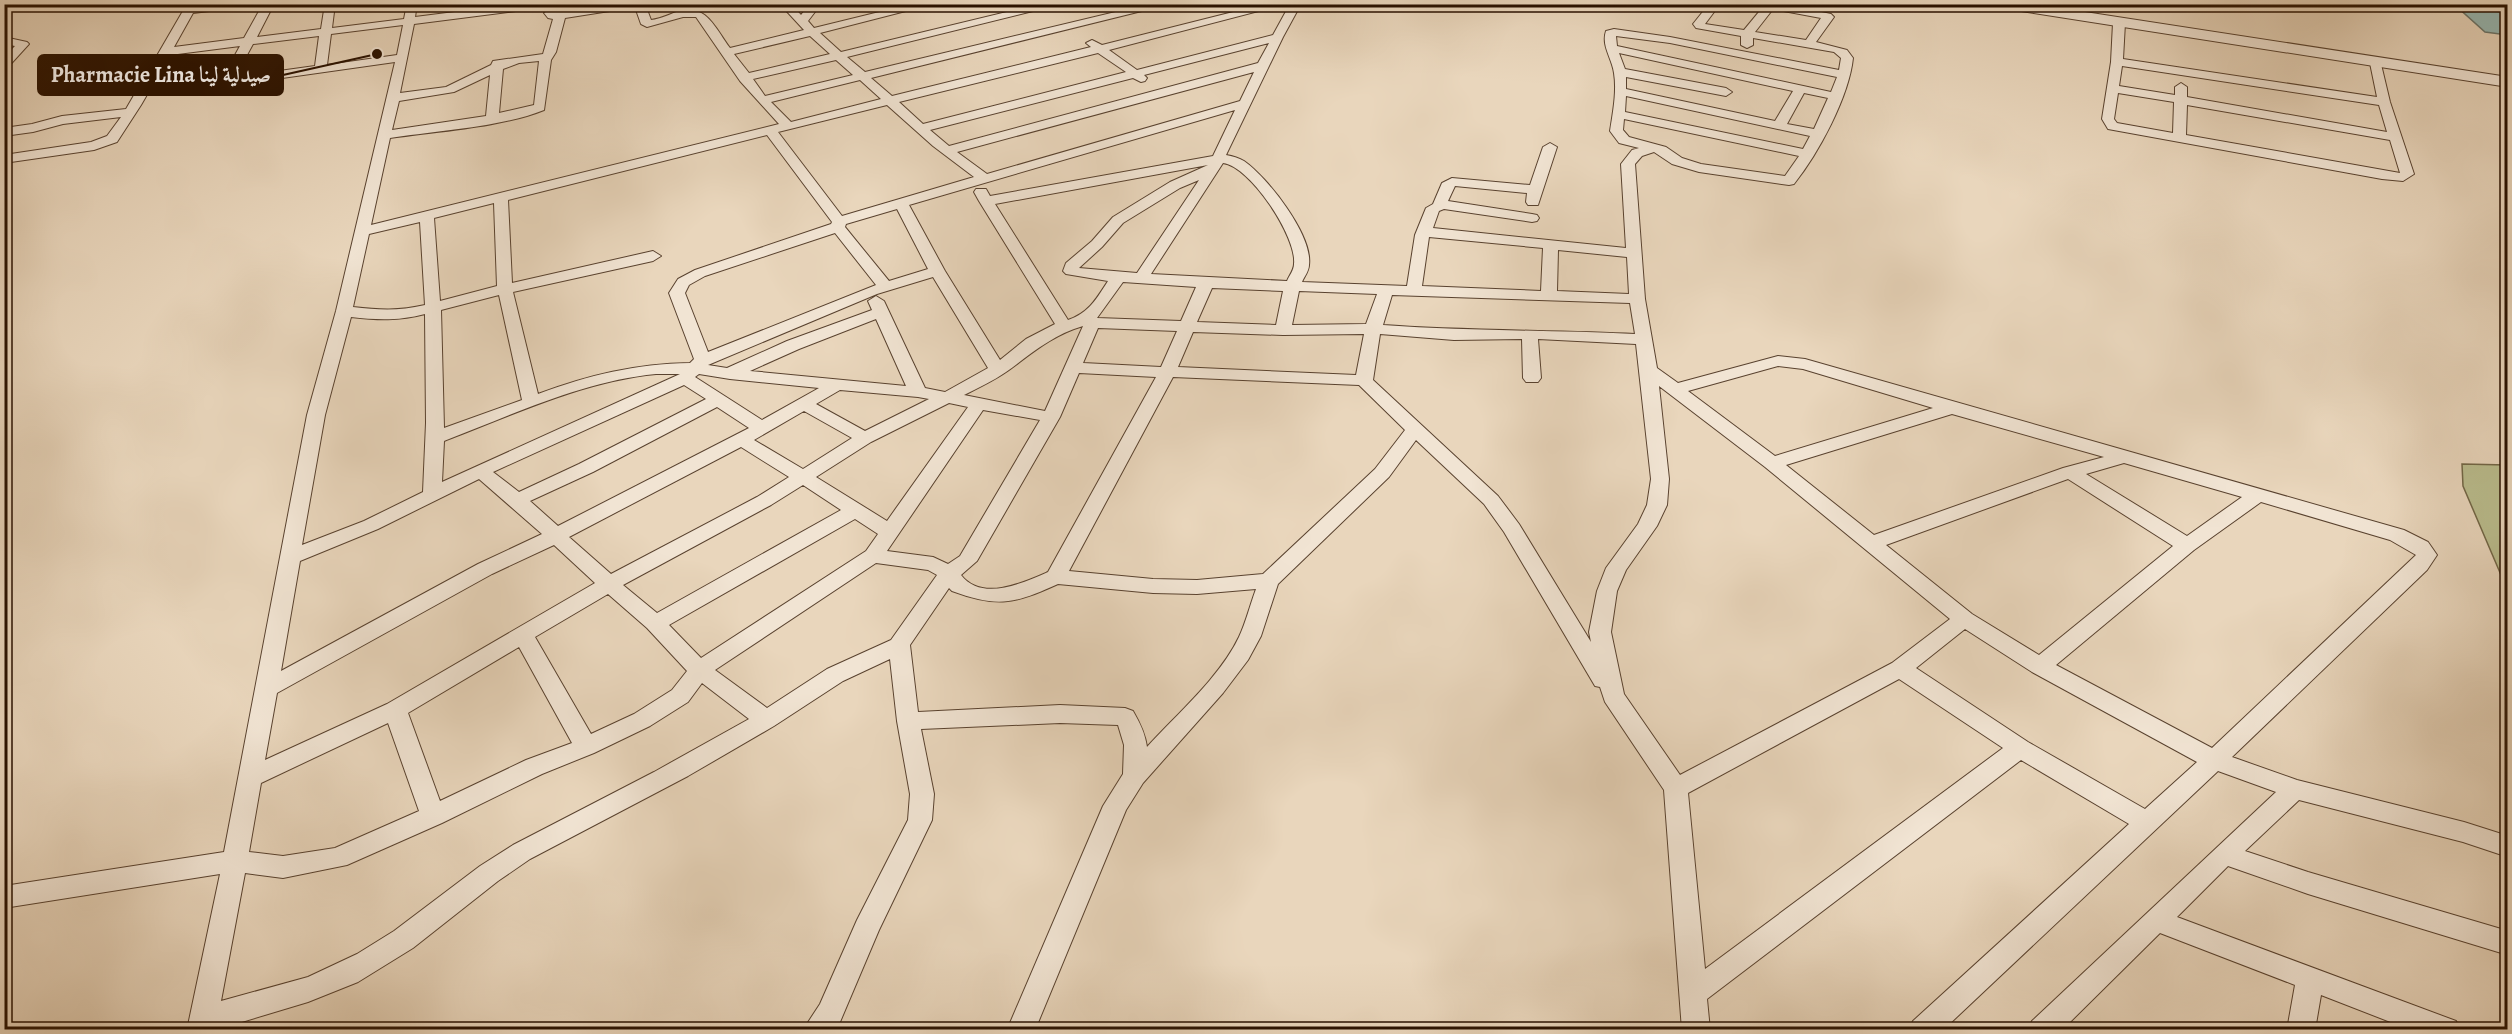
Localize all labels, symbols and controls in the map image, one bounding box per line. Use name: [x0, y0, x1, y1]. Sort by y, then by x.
callout: Pharmacie Lina صيدلية لينا: [38, 55, 283, 95]
text: Pharmacie Lina صيدلية لينا: [51, 60, 271, 90]

